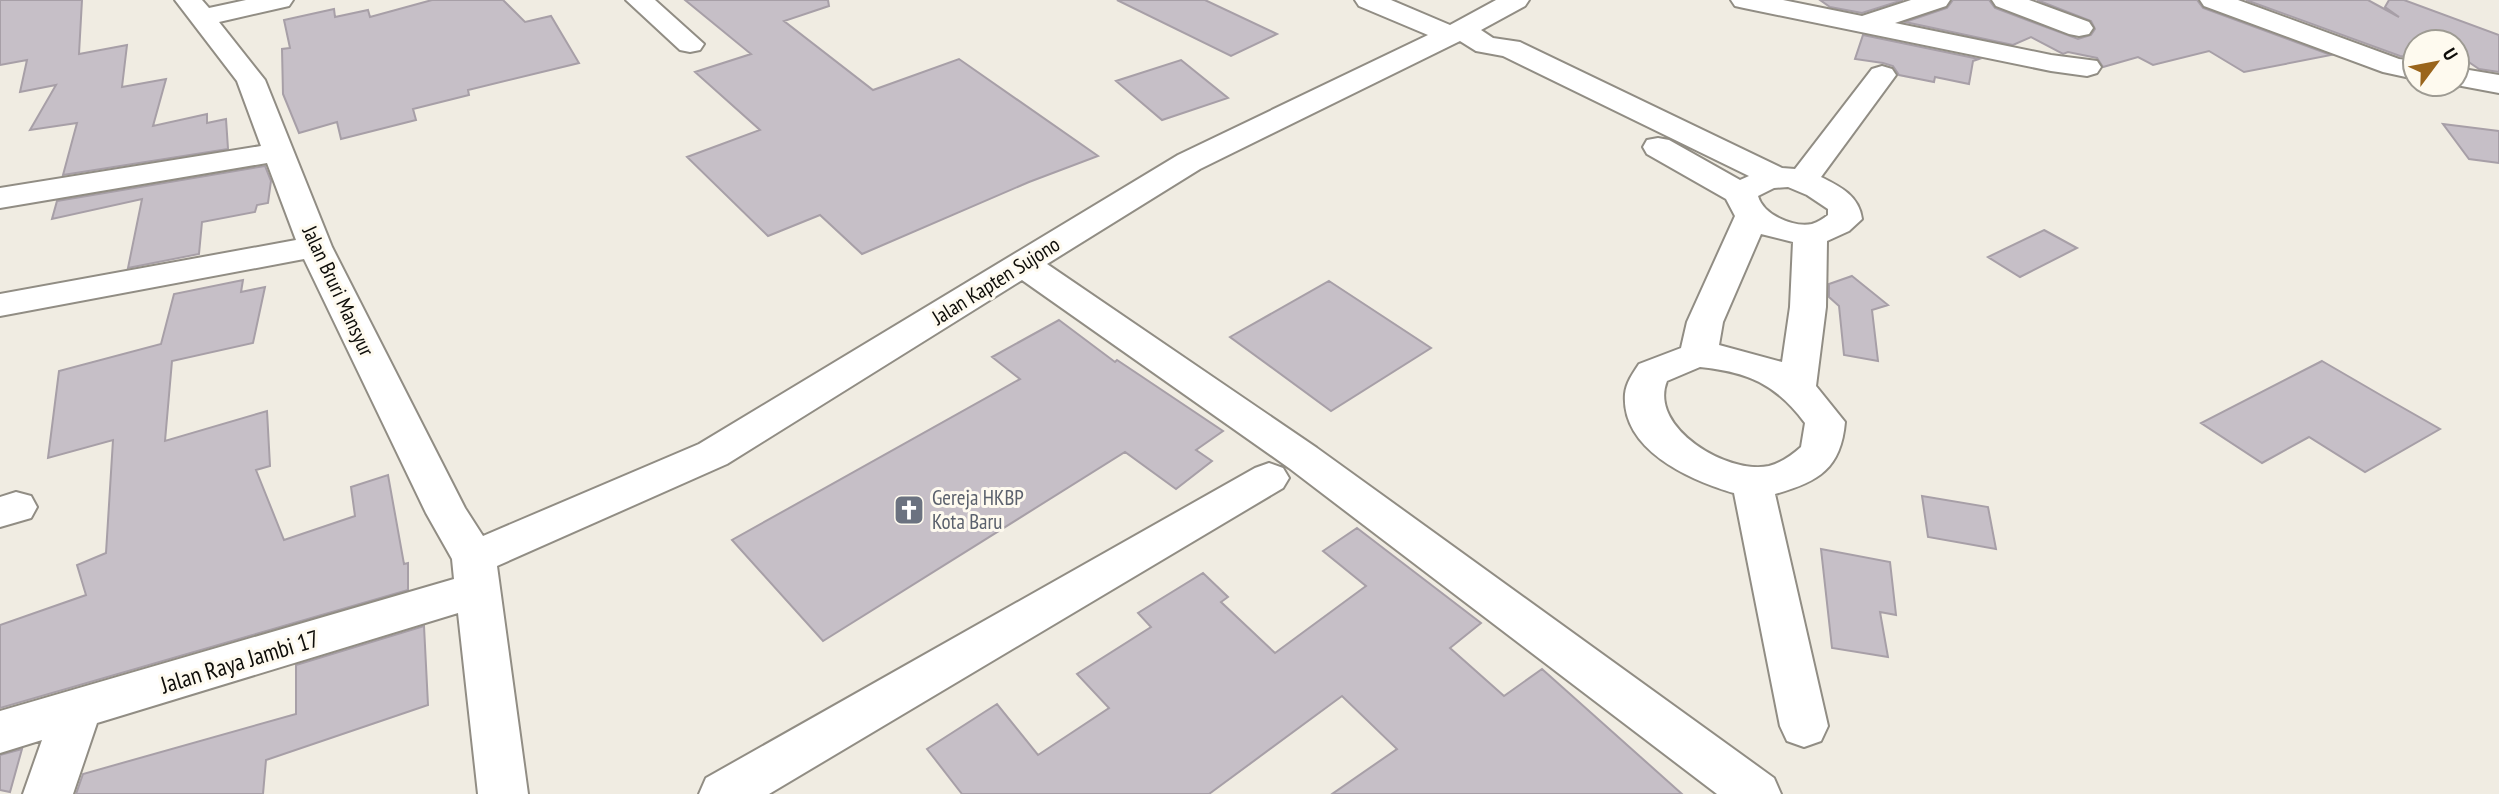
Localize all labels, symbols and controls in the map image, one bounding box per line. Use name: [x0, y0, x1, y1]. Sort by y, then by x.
north arrow: [2401, 28, 2471, 98]
text: U: [2438, 43, 2463, 65]
street label: Jalan Bruri Mansyur: [296, 220, 381, 361]
street label: Jalan Kapten Sujono: [926, 230, 1065, 331]
place label: Gereja HKBP Kota Baru: [932, 484, 1024, 535]
church icon: Gereja HKBP Kota Baru: [892, 493, 926, 527]
street label: Jalan Raya Jambi 17: [156, 623, 323, 701]

